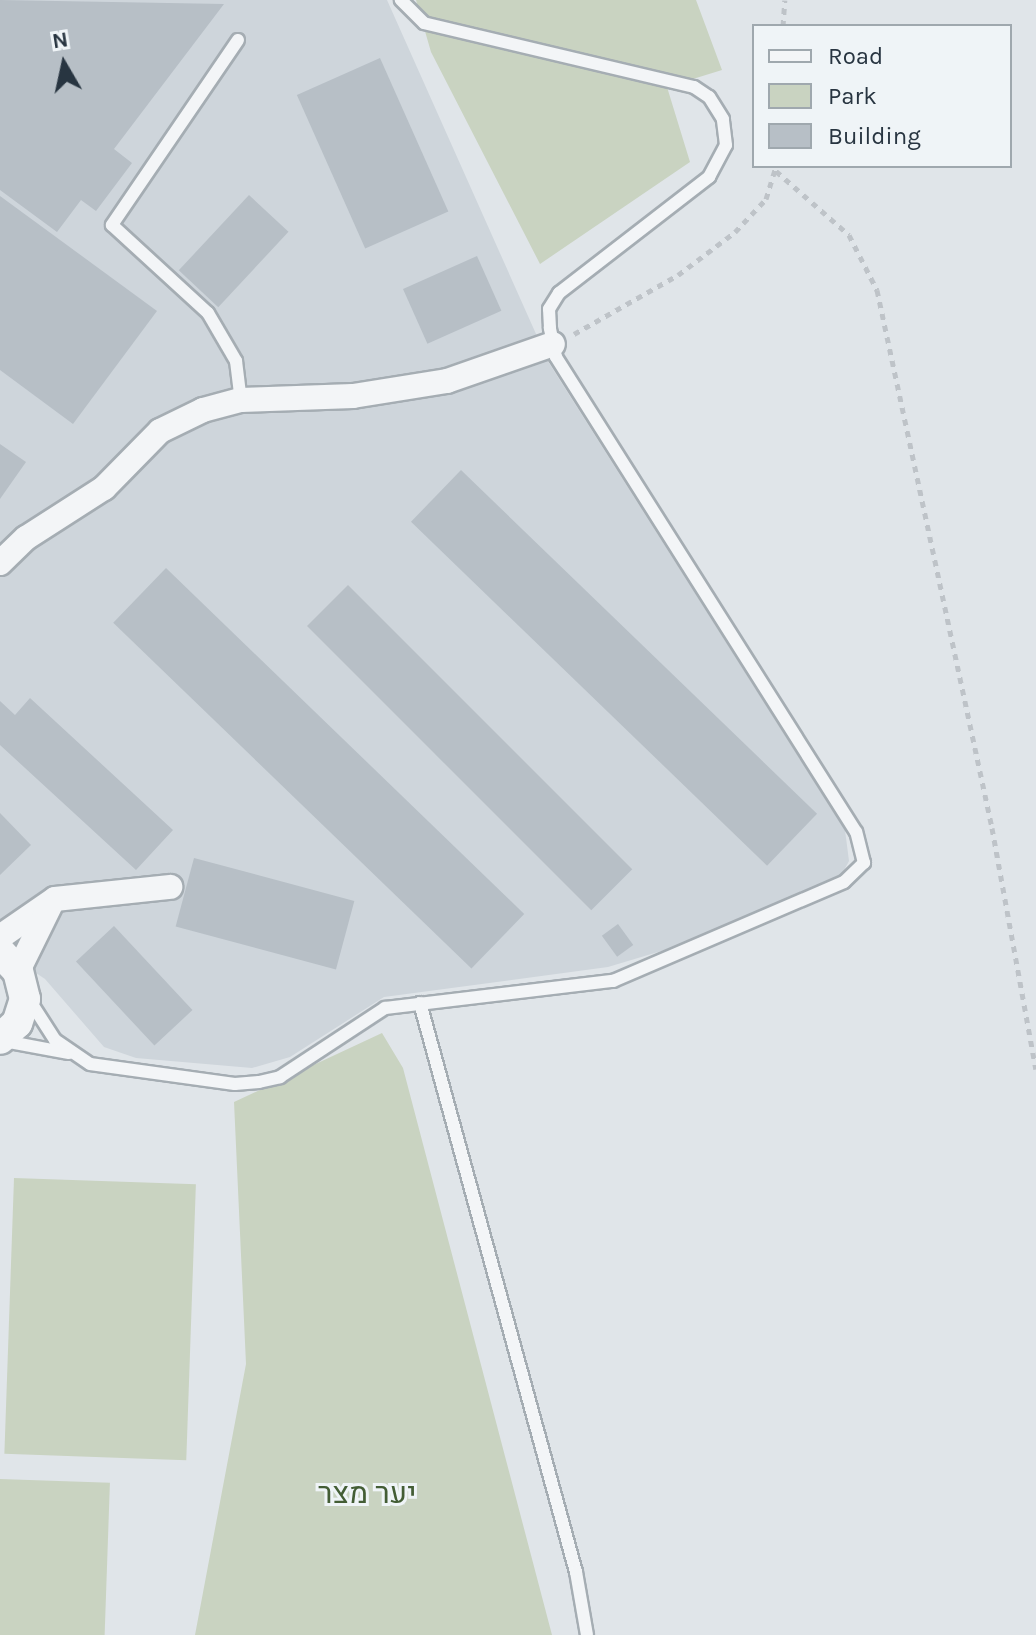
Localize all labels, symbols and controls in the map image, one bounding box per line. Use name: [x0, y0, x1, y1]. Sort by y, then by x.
north arrow: [24, 24, 104, 104]
legend: [752, 24, 1012, 168]
text: N: [50, 26, 70, 54]
text: Road: [828, 42, 883, 70]
text: Park: [828, 82, 877, 110]
text: Building: [828, 122, 921, 150]
park label: יער מצר: [318, 1475, 416, 1511]

